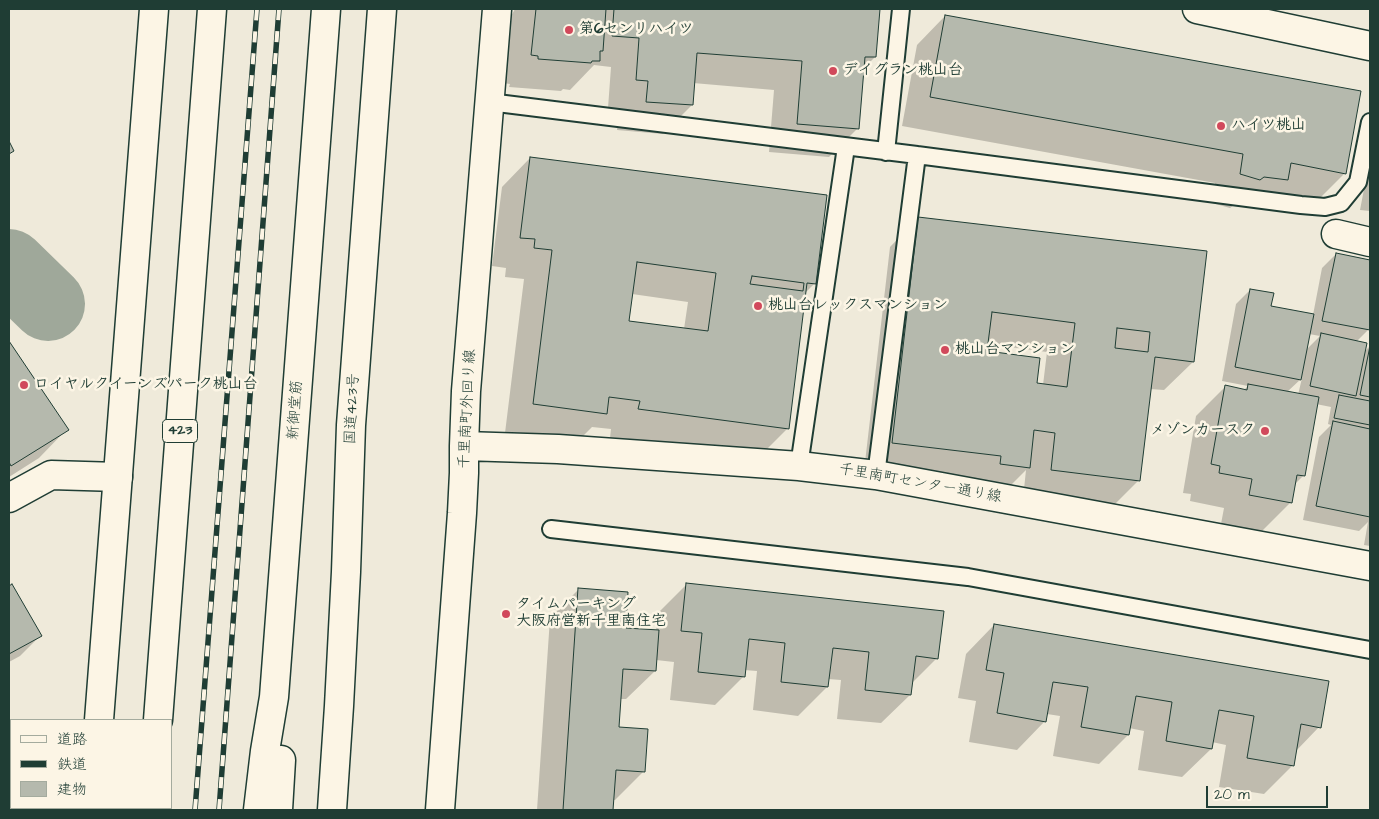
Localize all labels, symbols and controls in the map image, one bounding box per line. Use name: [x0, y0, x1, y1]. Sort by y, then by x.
place label: 第6センリハイツ: [579, 21, 693, 39]
marker: 第6センリハイツ: [563, 24, 575, 36]
place label: デイグラン桃山台: [843, 62, 963, 80]
marker: デイグラン桃山台: [827, 65, 839, 77]
place label: ハイツ桃山: [1231, 117, 1306, 135]
marker: ハイツ桃山: [1215, 120, 1227, 132]
place label: 桃山台レックスマンション: [768, 297, 948, 315]
marker: 桃山台レックスマンション: [752, 300, 764, 312]
place label: 桃山台マンション: [955, 341, 1075, 359]
marker: 桃山台マンション: [939, 344, 951, 356]
street label: 千里南町外回り線: [456, 349, 480, 469]
street label: 国道423号: [342, 373, 364, 445]
place label: ロイヤルクイーンズパーク桃山台: [34, 376, 258, 394]
marker: ロイヤルクイーンズパーク桃山台: [18, 379, 30, 391]
street label: 新御堂筋: [285, 379, 307, 441]
road number: 423: [162, 420, 198, 442]
place label: メゾンカースク: [1150, 422, 1255, 440]
marker: メゾンカースク: [1259, 425, 1271, 437]
street label: 千里南町センター通り線: [837, 461, 1003, 507]
place label: タイムパーキング 大阪府営新千里南住宅: [516, 596, 666, 631]
marker: タイムパーキング 大阪府営新千里南住宅: [500, 608, 512, 620]
legend: [10, 719, 172, 809]
text: 道路: [57, 729, 87, 750]
text: 鉄道: [57, 754, 87, 775]
scale bar: [1209, 776, 1332, 808]
text: 建物: [57, 779, 87, 800]
text: 20 m: [1214, 784, 1250, 805]

